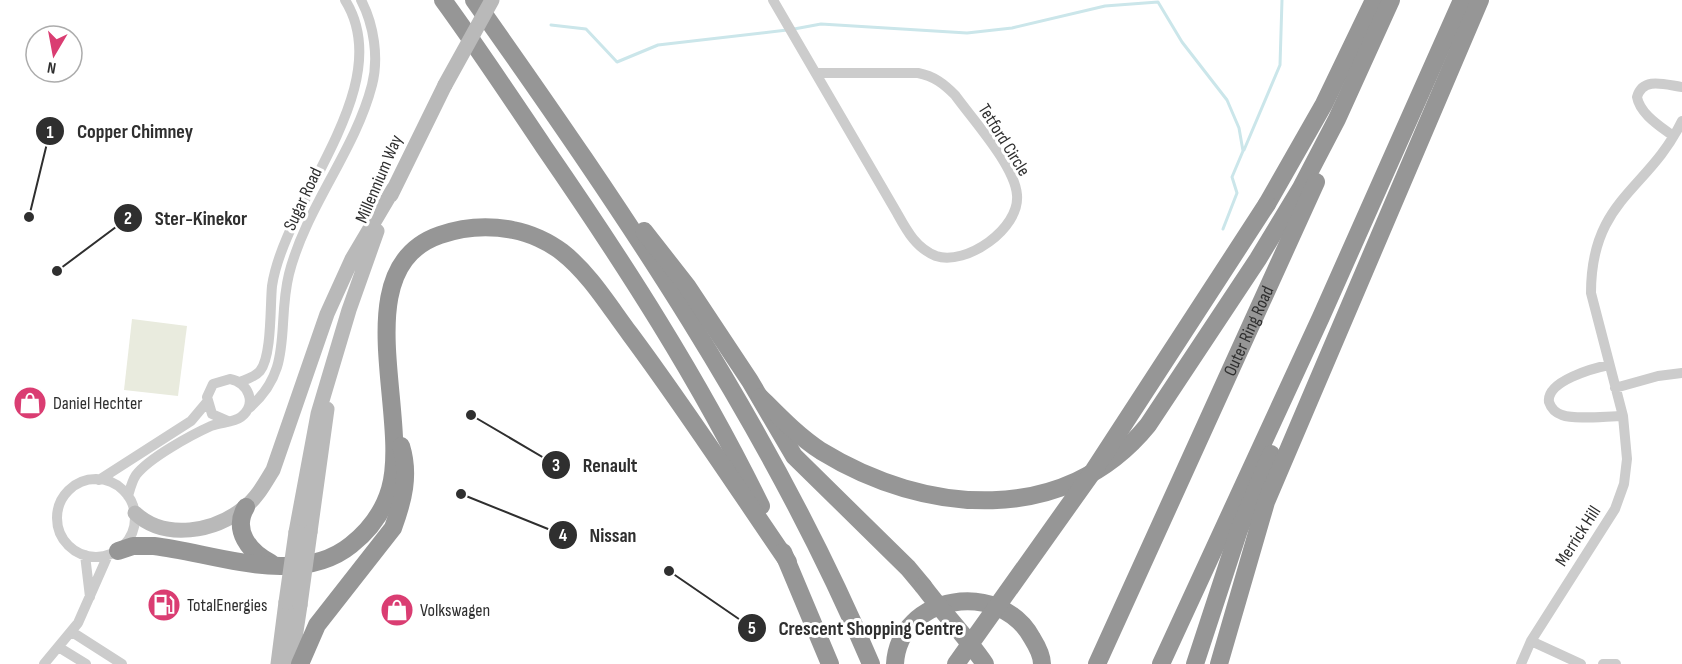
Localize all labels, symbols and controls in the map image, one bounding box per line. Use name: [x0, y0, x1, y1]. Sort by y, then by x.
north arrow: [24, 24, 84, 84]
text: N: [46, 57, 58, 77]
street label: Tetford Circle: [974, 100, 1034, 180]
callout: Copper Chimney: [35, 112, 205, 150]
text: Copper Chimney: [77, 120, 194, 144]
text: 1: [46, 122, 54, 143]
street label: Millennium Way: [351, 132, 407, 226]
street label: Sugar Road: [279, 164, 327, 234]
callout: Ster-Kinekor: [113, 199, 259, 237]
text: Ster-Kinekor: [155, 207, 247, 231]
text: 2: [124, 208, 132, 229]
street label: Outer Ring Road: [1219, 282, 1278, 379]
shop icon: Daniel Hechter: [12, 385, 48, 421]
place label: Daniel Hechter: [53, 393, 142, 414]
callout: Renault: [541, 446, 650, 484]
text: Renault: [583, 454, 638, 478]
text: 3: [552, 455, 560, 476]
street label: Merrick Hill: [1551, 502, 1605, 570]
callout: Nissan: [548, 516, 649, 554]
text: Nissan: [589, 524, 637, 548]
text: 4: [559, 525, 568, 546]
fuel station icon: TotalEnergies: [146, 587, 182, 623]
shop icon: Volkswagen: [379, 592, 415, 628]
place label: TotalEnergies: [187, 595, 268, 616]
place label: Volkswagen: [420, 600, 490, 621]
callout: Crescent Shopping Centre: [737, 609, 976, 647]
text: Crescent Shopping Centre: [778, 617, 964, 641]
text: 5: [748, 618, 756, 639]

